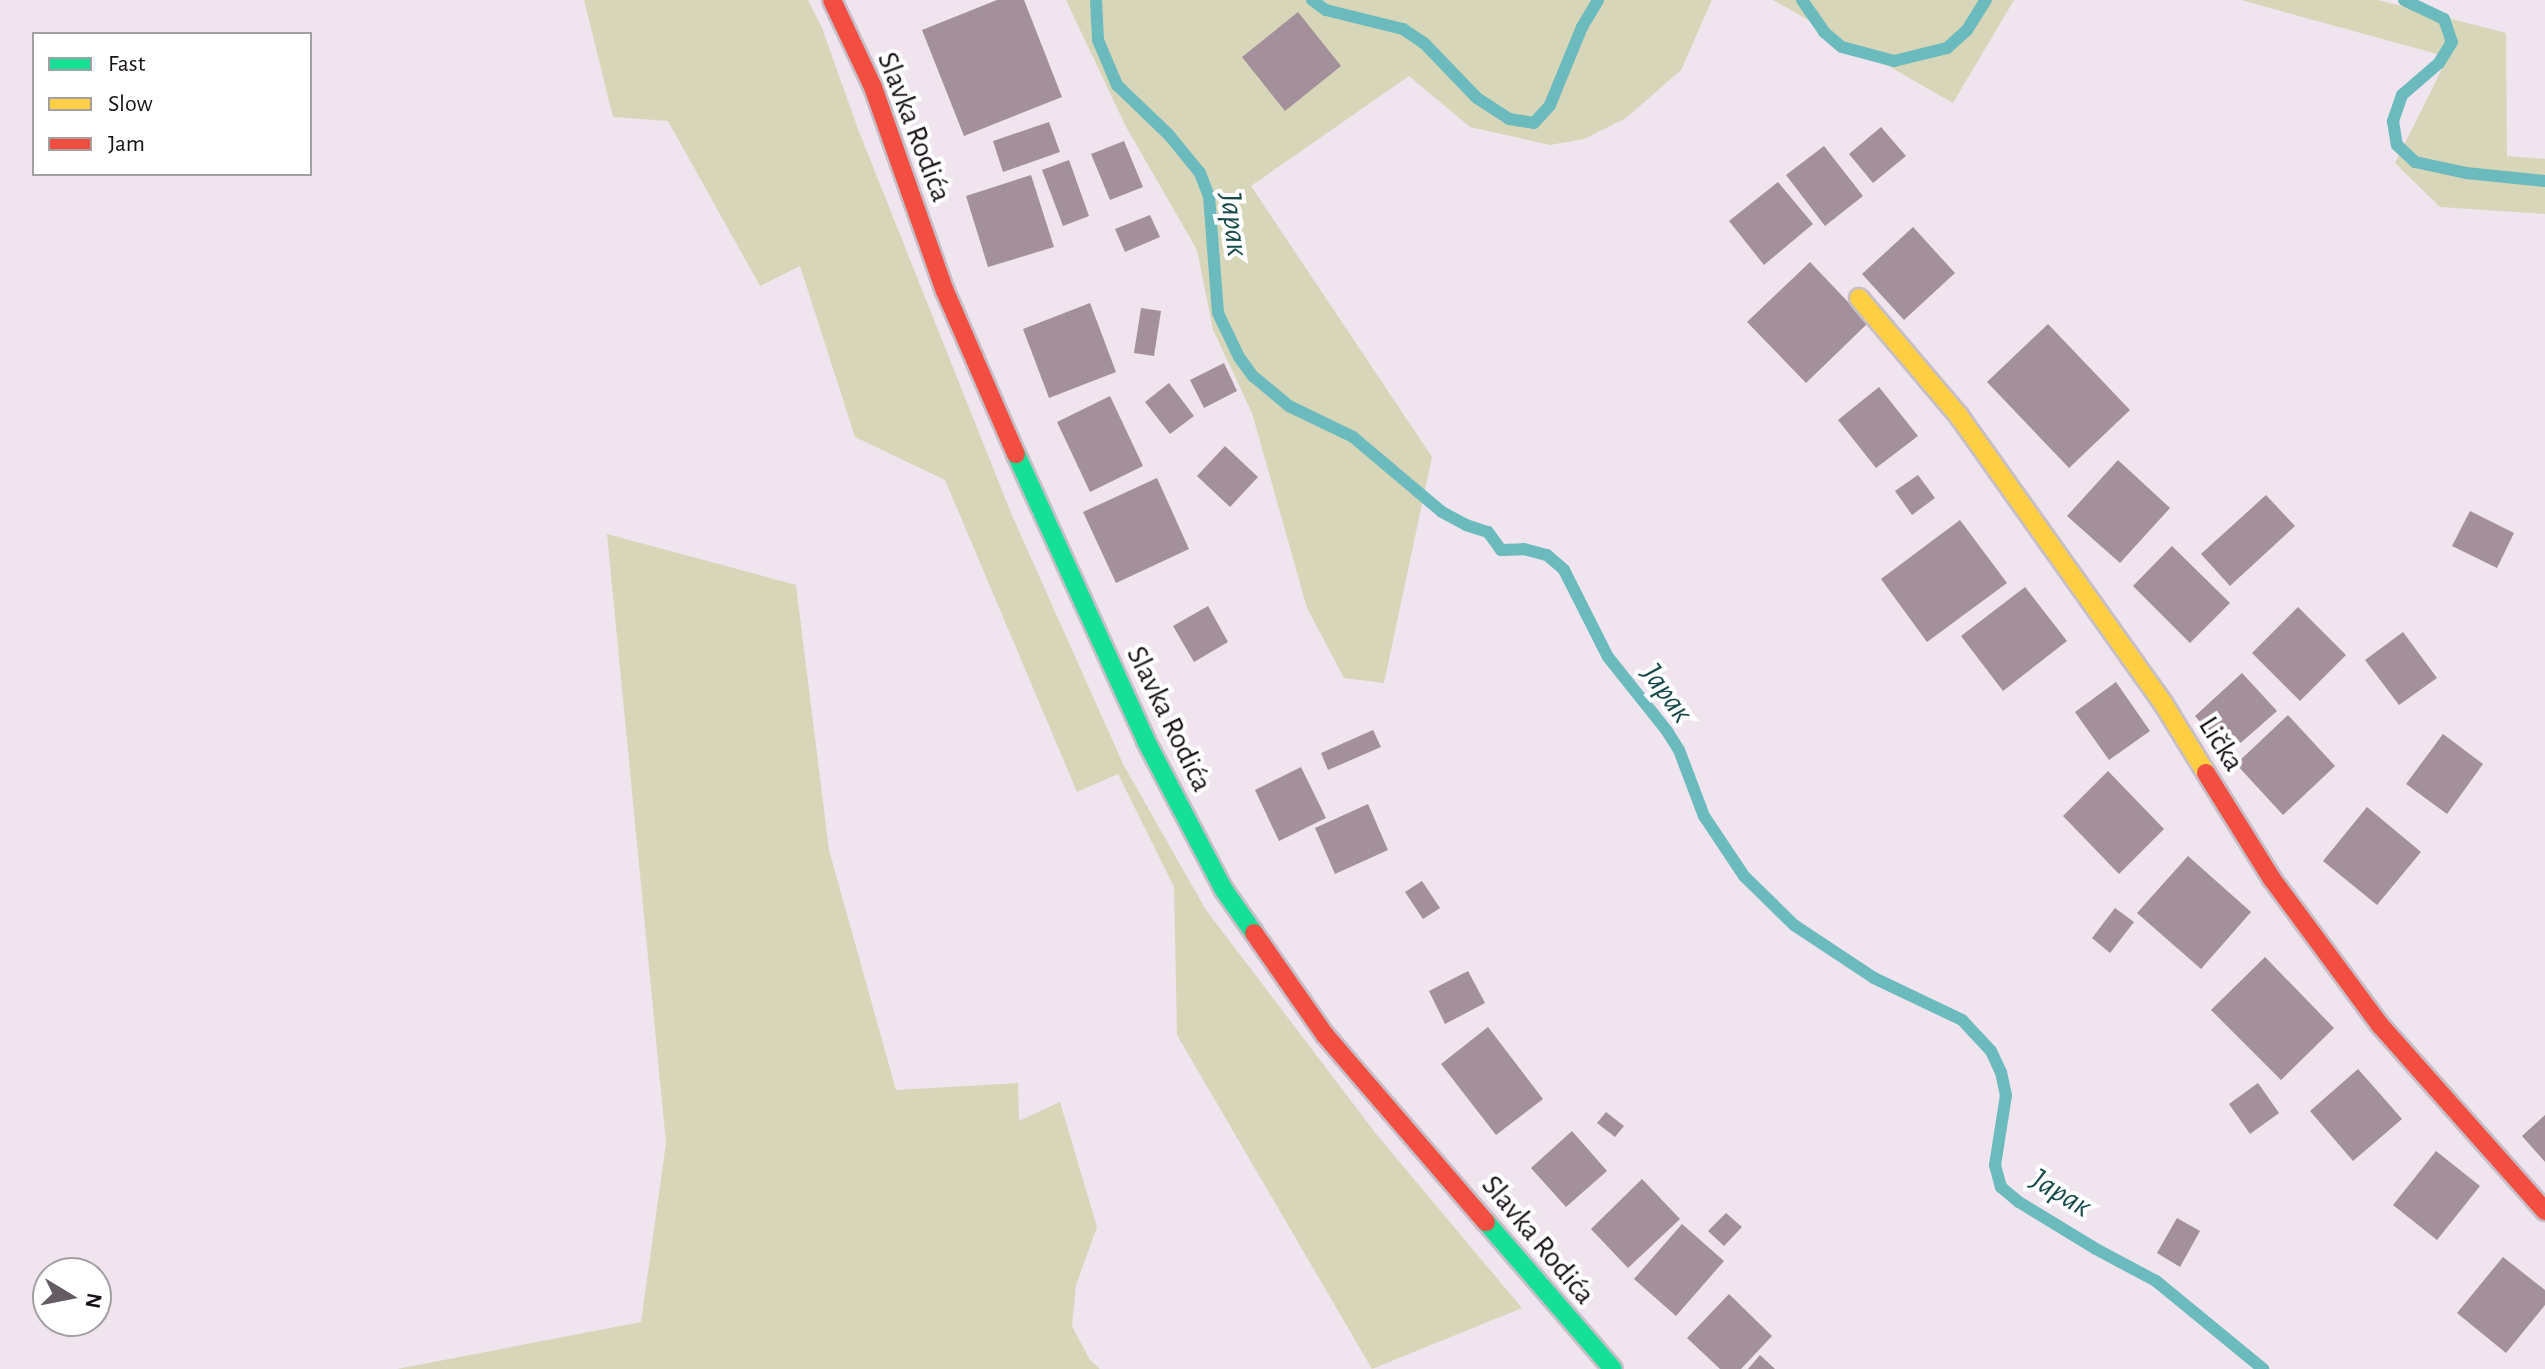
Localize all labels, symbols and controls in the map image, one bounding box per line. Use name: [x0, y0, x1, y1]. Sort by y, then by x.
legend: [32, 32, 312, 176]
street label: Slavka Rodića: [869, 47, 959, 207]
text: Fast: [108, 52, 145, 76]
text: Slow: [108, 92, 153, 116]
text: Jam: [108, 132, 145, 156]
water label: Јарак: [1211, 190, 1257, 258]
street label: Slavka Rodića: [1118, 640, 1220, 798]
water label: Јарак: [1632, 656, 1702, 730]
street label: Lička: [2190, 710, 2252, 778]
water label: Јарак: [2023, 1160, 2099, 1226]
street label: Slavka Rodića: [1474, 1168, 1602, 1312]
north arrow: [32, 1257, 112, 1337]
text: N: [82, 1291, 106, 1310]

